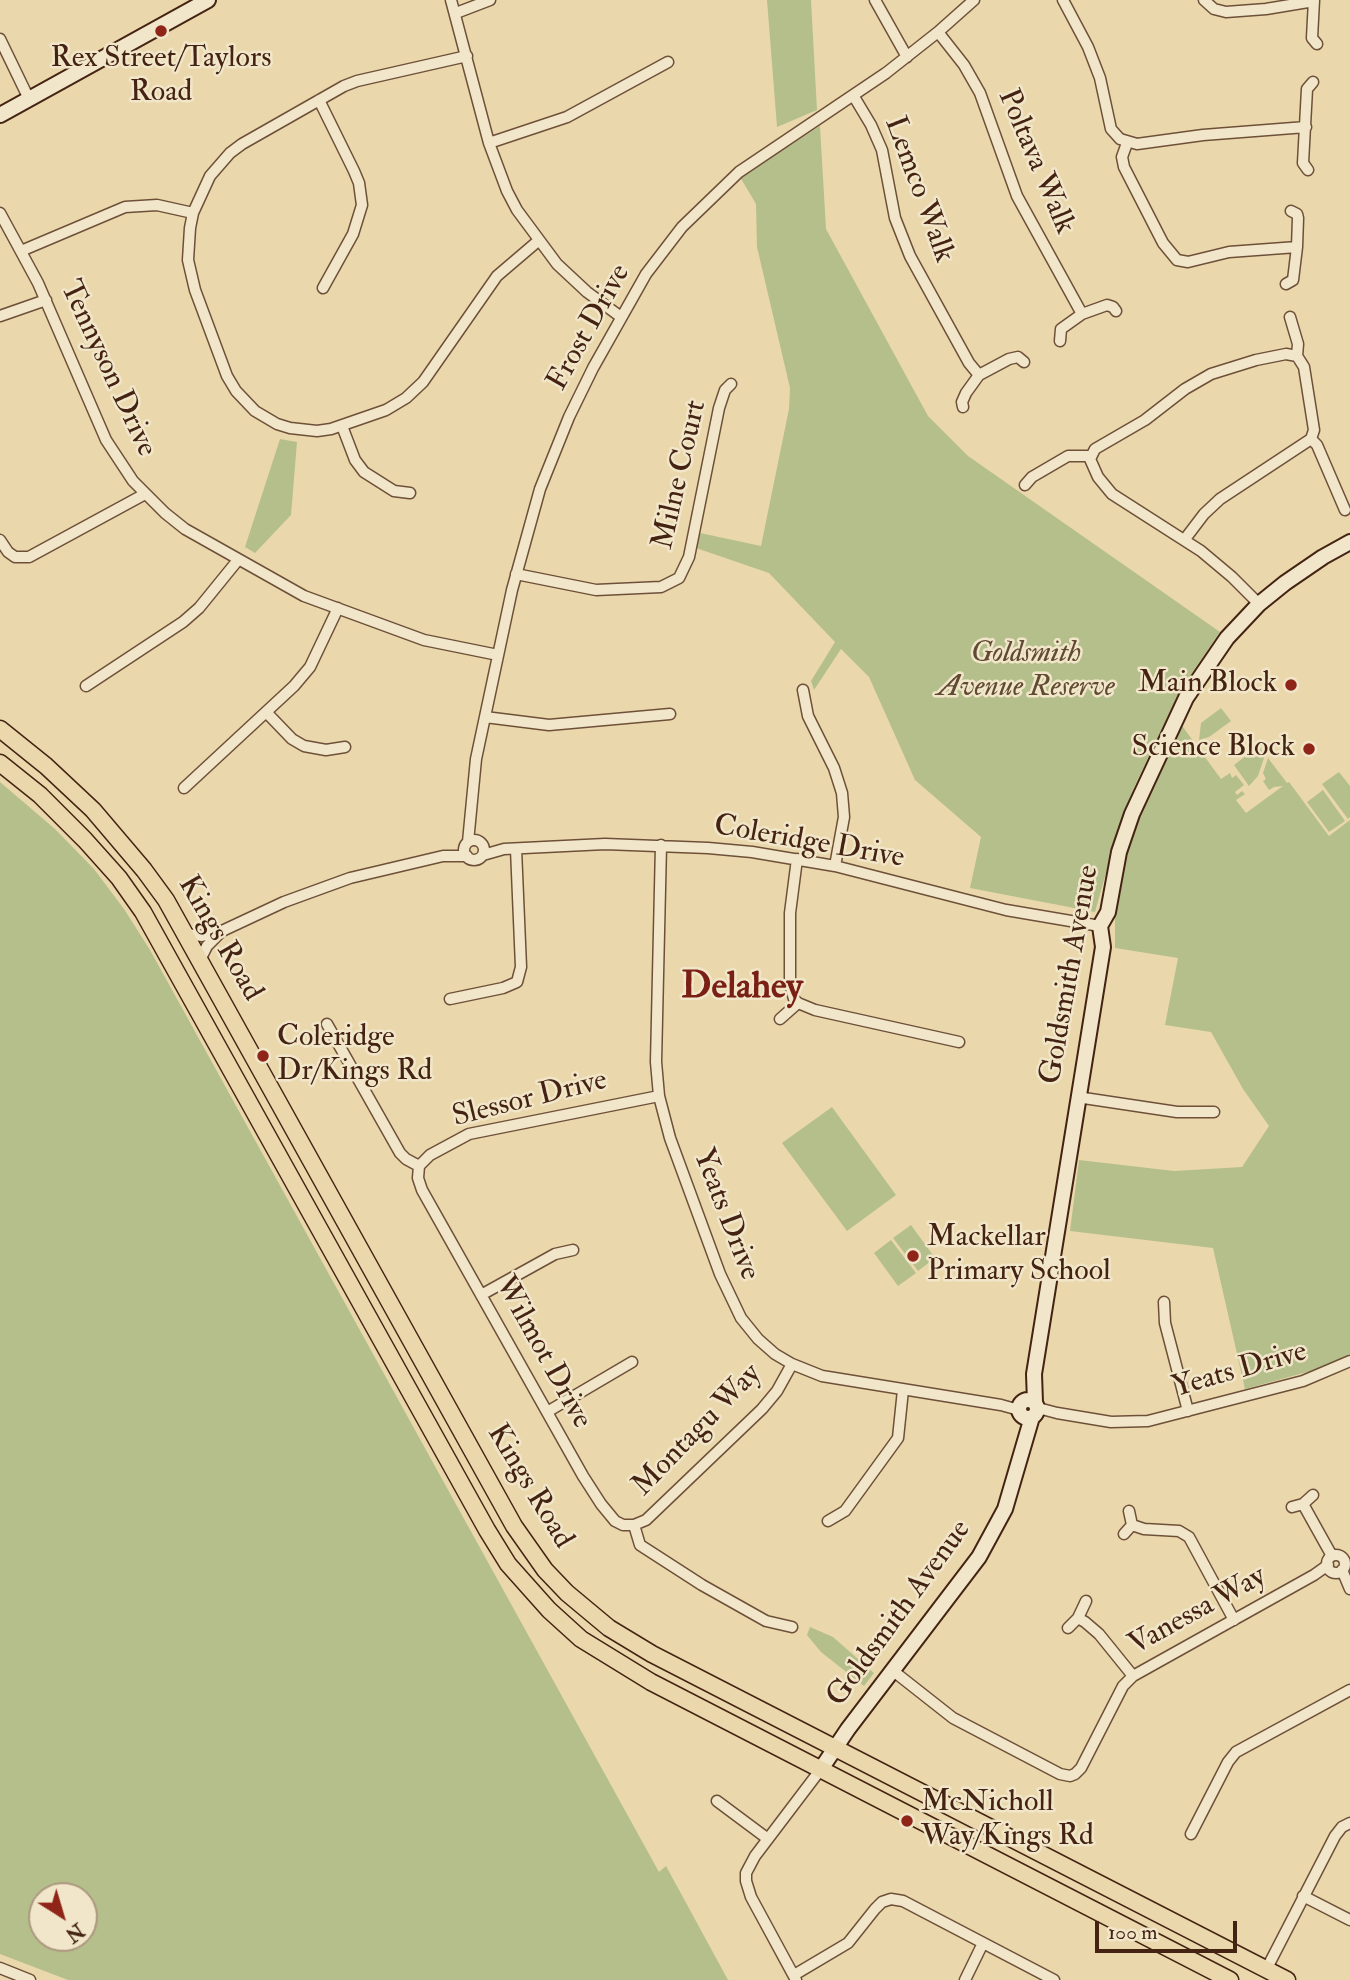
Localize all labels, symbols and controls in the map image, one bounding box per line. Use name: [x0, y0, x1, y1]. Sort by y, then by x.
marker: Rex Street/Taylors Road: [153, 23, 169, 39]
place label: Rex Street/Taylors Road: [51, 42, 271, 112]
street label: Poltava Walk: [988, 84, 1082, 240]
street label: Lemco Walk: [875, 112, 961, 268]
street label: Frost Drive: [541, 259, 639, 397]
street label: Tennyson Drive: [51, 275, 163, 463]
street label: Milne Court: [646, 397, 716, 553]
park label: Goldsmith Avenue Reserve: [937, 637, 1115, 708]
place label: Main Block: [1138, 667, 1277, 703]
marker: Main Block: [1283, 677, 1299, 693]
place label: Science Block: [1132, 731, 1295, 767]
marker: Science Block: [1301, 741, 1317, 757]
street label: Coleridge Drive: [711, 809, 907, 877]
street label: Goldsmith Avenue: [1034, 863, 1108, 1087]
street label: Kings Road: [169, 870, 269, 1008]
district label: Delahey: [681, 967, 803, 1011]
place label: Coleridge Dr/Kings Rd: [277, 1021, 432, 1092]
marker: Coleridge Dr/Kings Rd: [255, 1048, 271, 1064]
street label: Slessor Drive: [449, 1063, 611, 1137]
street label: Yeats Drive: [684, 1144, 766, 1286]
place label: Mackellar Primary School: [927, 1221, 1111, 1292]
marker: Mackellar Primary School: [905, 1248, 921, 1264]
street label: Wilmot Drive: [485, 1271, 599, 1435]
street label: Yeats Drive: [1169, 1335, 1311, 1407]
street label: Montagu Way: [626, 1357, 770, 1505]
street label: Kings Road: [478, 1418, 580, 1556]
street label: Goldsmith Avenue: [820, 1514, 980, 1714]
street label: Vanessa Way: [1123, 1560, 1273, 1664]
place label: McNicholl Way/Kings Rd: [921, 1786, 1094, 1856]
marker: McNicholl Way/Kings Rd: [899, 1813, 915, 1829]
north arrow: [28, 1882, 98, 1952]
scale bar: [1098, 1906, 1240, 1950]
text: N: [60, 1917, 88, 1947]
text: 100 m: [1108, 1919, 1158, 1946]

